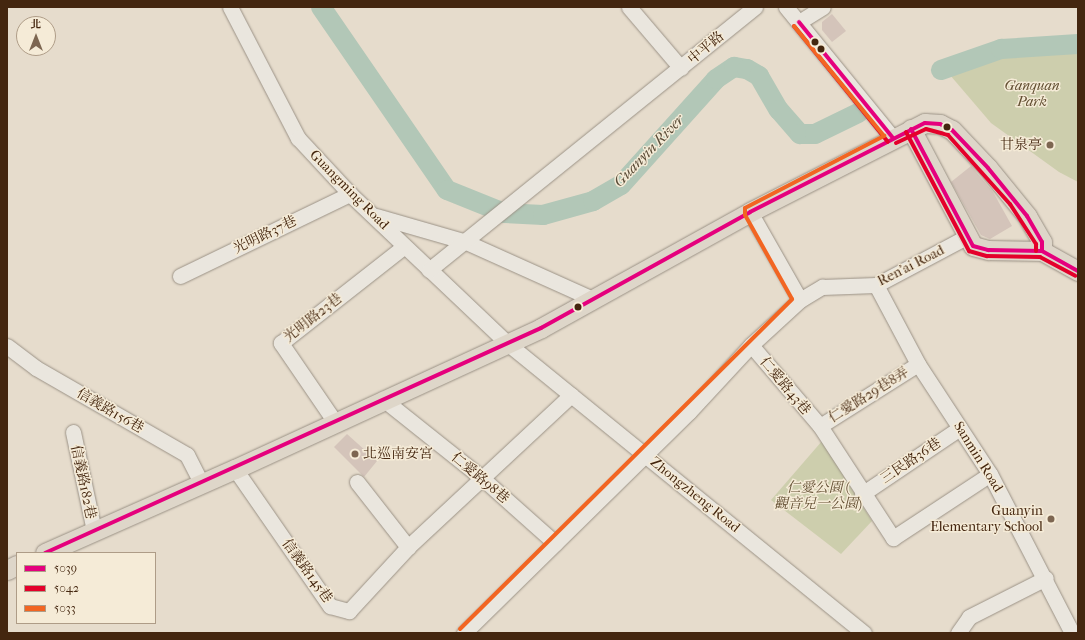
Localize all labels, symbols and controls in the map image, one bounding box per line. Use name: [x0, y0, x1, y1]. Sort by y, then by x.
north arrow: [16, 16, 56, 56]
text: 北: [31, 18, 42, 31]
street label: 中平路: [685, 28, 727, 68]
unlabelled marker: [810, 37, 820, 47]
unlabelled marker: [816, 44, 826, 54]
park label: Ganquan Park: [1004, 78, 1060, 110]
water label: Guanyin River: [610, 111, 688, 191]
unlabelled marker: [942, 122, 952, 132]
place label: 甘泉亭: [1000, 137, 1042, 153]
marker: 甘泉亭: [1045, 140, 1055, 150]
street label: Guangming Road: [306, 147, 392, 233]
street label: 光明路37巷: [231, 212, 299, 258]
street label: Ren'ai Road: [875, 242, 947, 290]
street label: 光明路23巷: [281, 290, 345, 346]
unlabelled marker: [573, 302, 583, 312]
street label: 仁愛路43巷: [756, 354, 814, 418]
street label: 仁愛路29巷8弄: [826, 364, 912, 426]
street label: 信義路156巷: [74, 385, 146, 437]
street label: Sanmin Road: [950, 419, 1006, 495]
street label: 三民路36巷: [878, 435, 944, 487]
street label: 信義路182巷: [67, 443, 99, 521]
place label: 北巡南安宮: [363, 446, 433, 462]
marker: 北巡南安宮: [350, 449, 360, 459]
street label: 仁愛路98巷: [448, 449, 512, 507]
street label: Zhongzheng Road: [647, 454, 743, 536]
park label: 仁愛公園 ( 觀音兒一公園): [774, 480, 862, 512]
place label: Guanyin Elementary School: [930, 503, 1043, 536]
marker: Guanyin Elementary School: [1046, 514, 1056, 524]
street label: 信義路145巷: [278, 536, 336, 606]
legend: [16, 552, 156, 624]
text: 5039: [54, 561, 77, 575]
text: 5042: [54, 581, 79, 595]
text: 5033: [54, 601, 76, 615]

